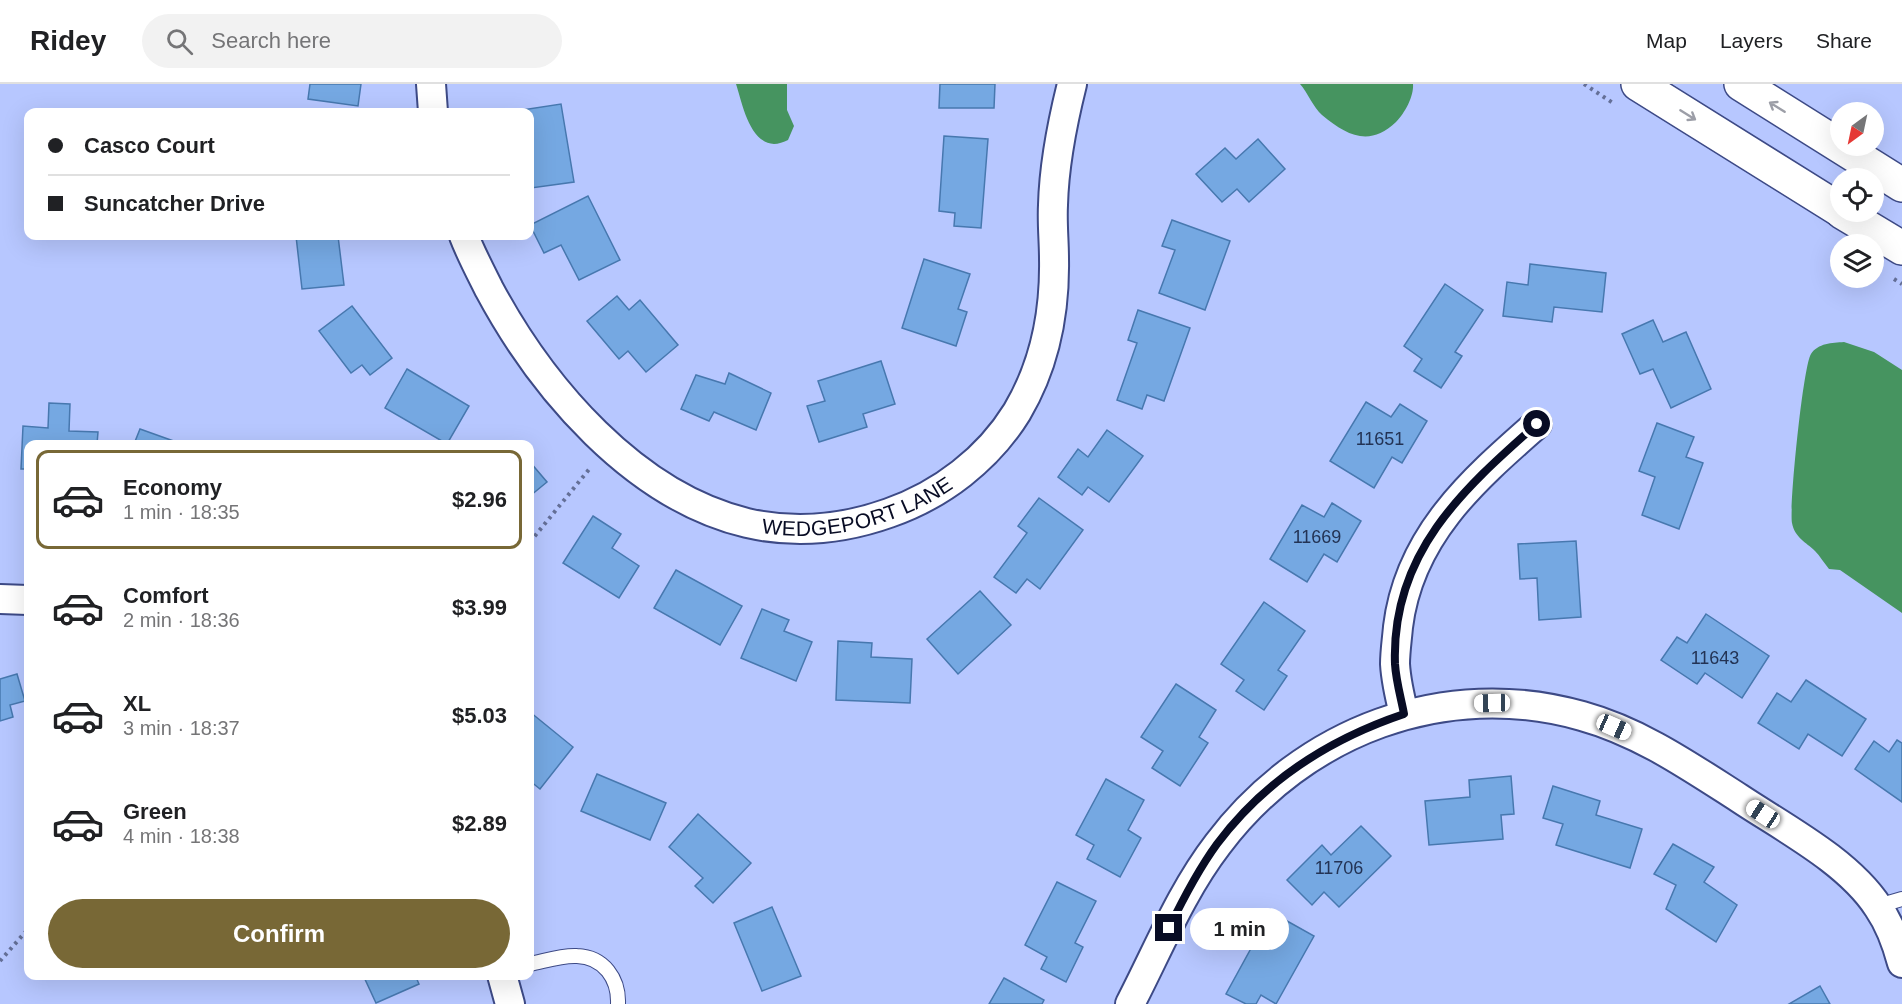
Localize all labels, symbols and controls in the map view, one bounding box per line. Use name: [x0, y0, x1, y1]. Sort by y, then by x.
search box: [142, 14, 562, 68]
text: Ridey: [30, 25, 106, 56]
icon: search: [163, 25, 196, 58]
text: Search here: [211, 28, 331, 53]
text: Map: [1646, 29, 1687, 52]
text: Layers: [1720, 29, 1783, 52]
text: Share: [1816, 29, 1872, 52]
one-way arrow: [1769, 100, 1786, 112]
north arrow: [1830, 102, 1884, 156]
map controls: [1830, 102, 1884, 288]
one-way arrow: [1679, 109, 1696, 121]
text: Casco Court: [84, 133, 215, 158]
button: locate: [1830, 168, 1884, 222]
text: Suncatcher Drive: [84, 191, 265, 216]
button: layers: [1830, 234, 1884, 288]
route start: [1523, 410, 1550, 437]
house number: 11651: [1356, 429, 1404, 449]
street label: WEDGEPORT LANE: [761, 472, 956, 540]
icon: car: [51, 473, 105, 527]
text: Economy: [123, 475, 222, 500]
text: $2.96: [452, 487, 507, 512]
text: 1 min · 18:35: [123, 501, 240, 523]
house number: 11669: [1293, 527, 1341, 547]
icon: car: [51, 581, 105, 635]
text: Comfort: [123, 583, 209, 608]
text: $3.99: [452, 595, 507, 620]
text: 2 min · 18:36: [123, 609, 240, 631]
house number: 11643: [1691, 648, 1739, 668]
icon: car: [51, 689, 105, 743]
text: XL: [123, 691, 151, 716]
car: [1474, 694, 1510, 712]
text: $5.03: [452, 703, 507, 728]
car: [1594, 711, 1634, 743]
text: 3 min · 18:37: [123, 717, 240, 739]
icon: car: [51, 797, 105, 851]
car: [1743, 797, 1783, 831]
text: Green: [123, 799, 187, 824]
text: $2.89: [452, 811, 507, 836]
text: 4 min · 18:38: [123, 825, 240, 847]
house number: 11706: [1315, 858, 1363, 878]
button: Confirm: [48, 899, 510, 968]
callout: 1 min: [1190, 907, 1289, 949]
route end: [1155, 914, 1182, 941]
text: 1 min: [1213, 918, 1266, 940]

